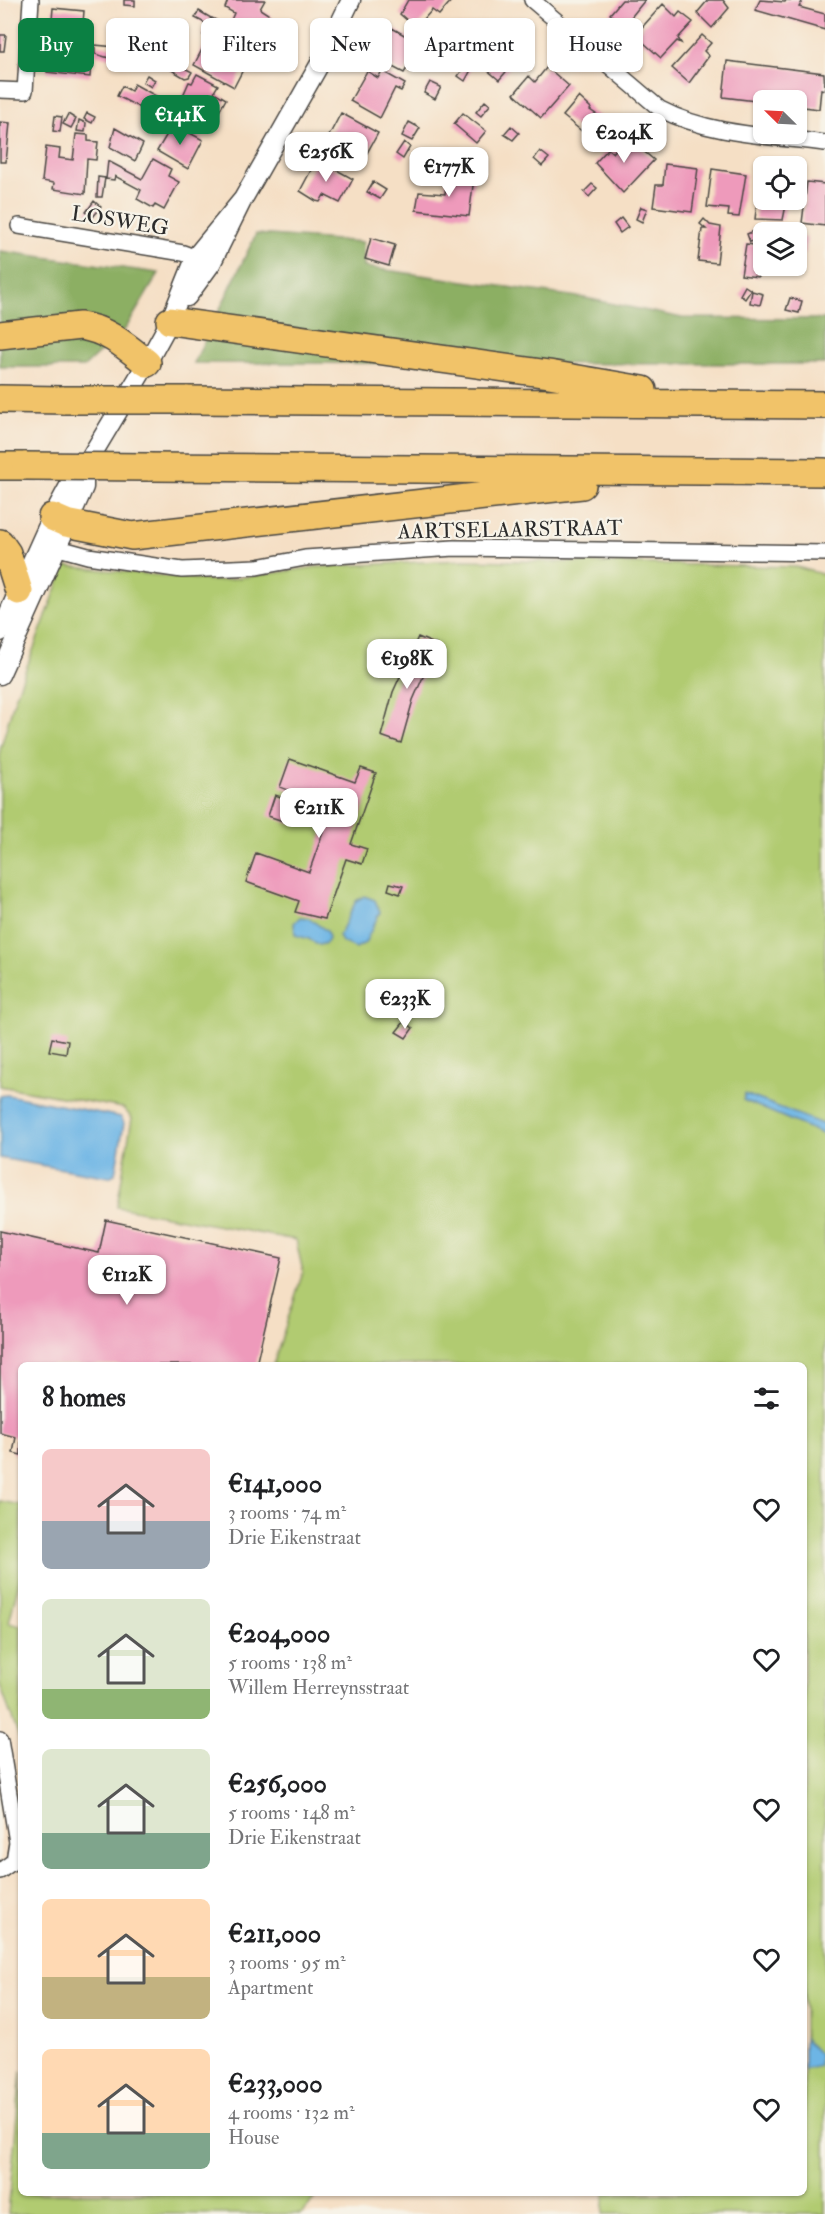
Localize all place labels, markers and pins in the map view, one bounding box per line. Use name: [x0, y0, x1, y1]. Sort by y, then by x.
pin: €141K: [138, 95, 222, 146]
pin: €204K: [582, 113, 666, 164]
pin: €256K: [284, 132, 368, 183]
pin: €177K: [407, 147, 491, 198]
pin: €198K: [365, 639, 449, 690]
pin: €211K: [277, 788, 361, 839]
pin: €233K: [363, 979, 447, 1030]
pin: €112K: [85, 1255, 169, 1306]

